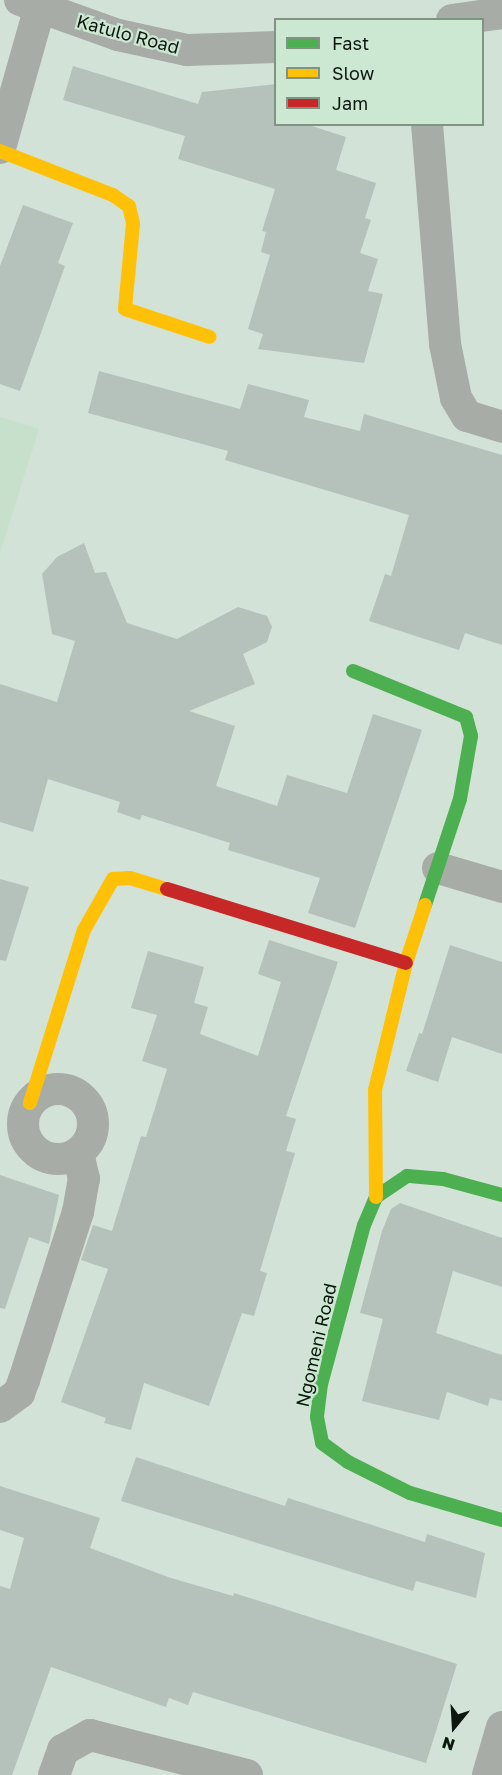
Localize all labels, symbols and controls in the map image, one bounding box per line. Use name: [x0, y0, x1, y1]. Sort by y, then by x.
street label: Katulo Road: [74, 10, 182, 58]
legend: [274, 18, 484, 126]
text: Fast: [332, 32, 369, 54]
text: Slow: [332, 62, 374, 84]
text: Jam: [332, 92, 368, 114]
street label: Ngomeni Road: [291, 1281, 341, 1409]
north arrow: [424, 1697, 484, 1757]
text: N: [440, 1733, 457, 1756]

